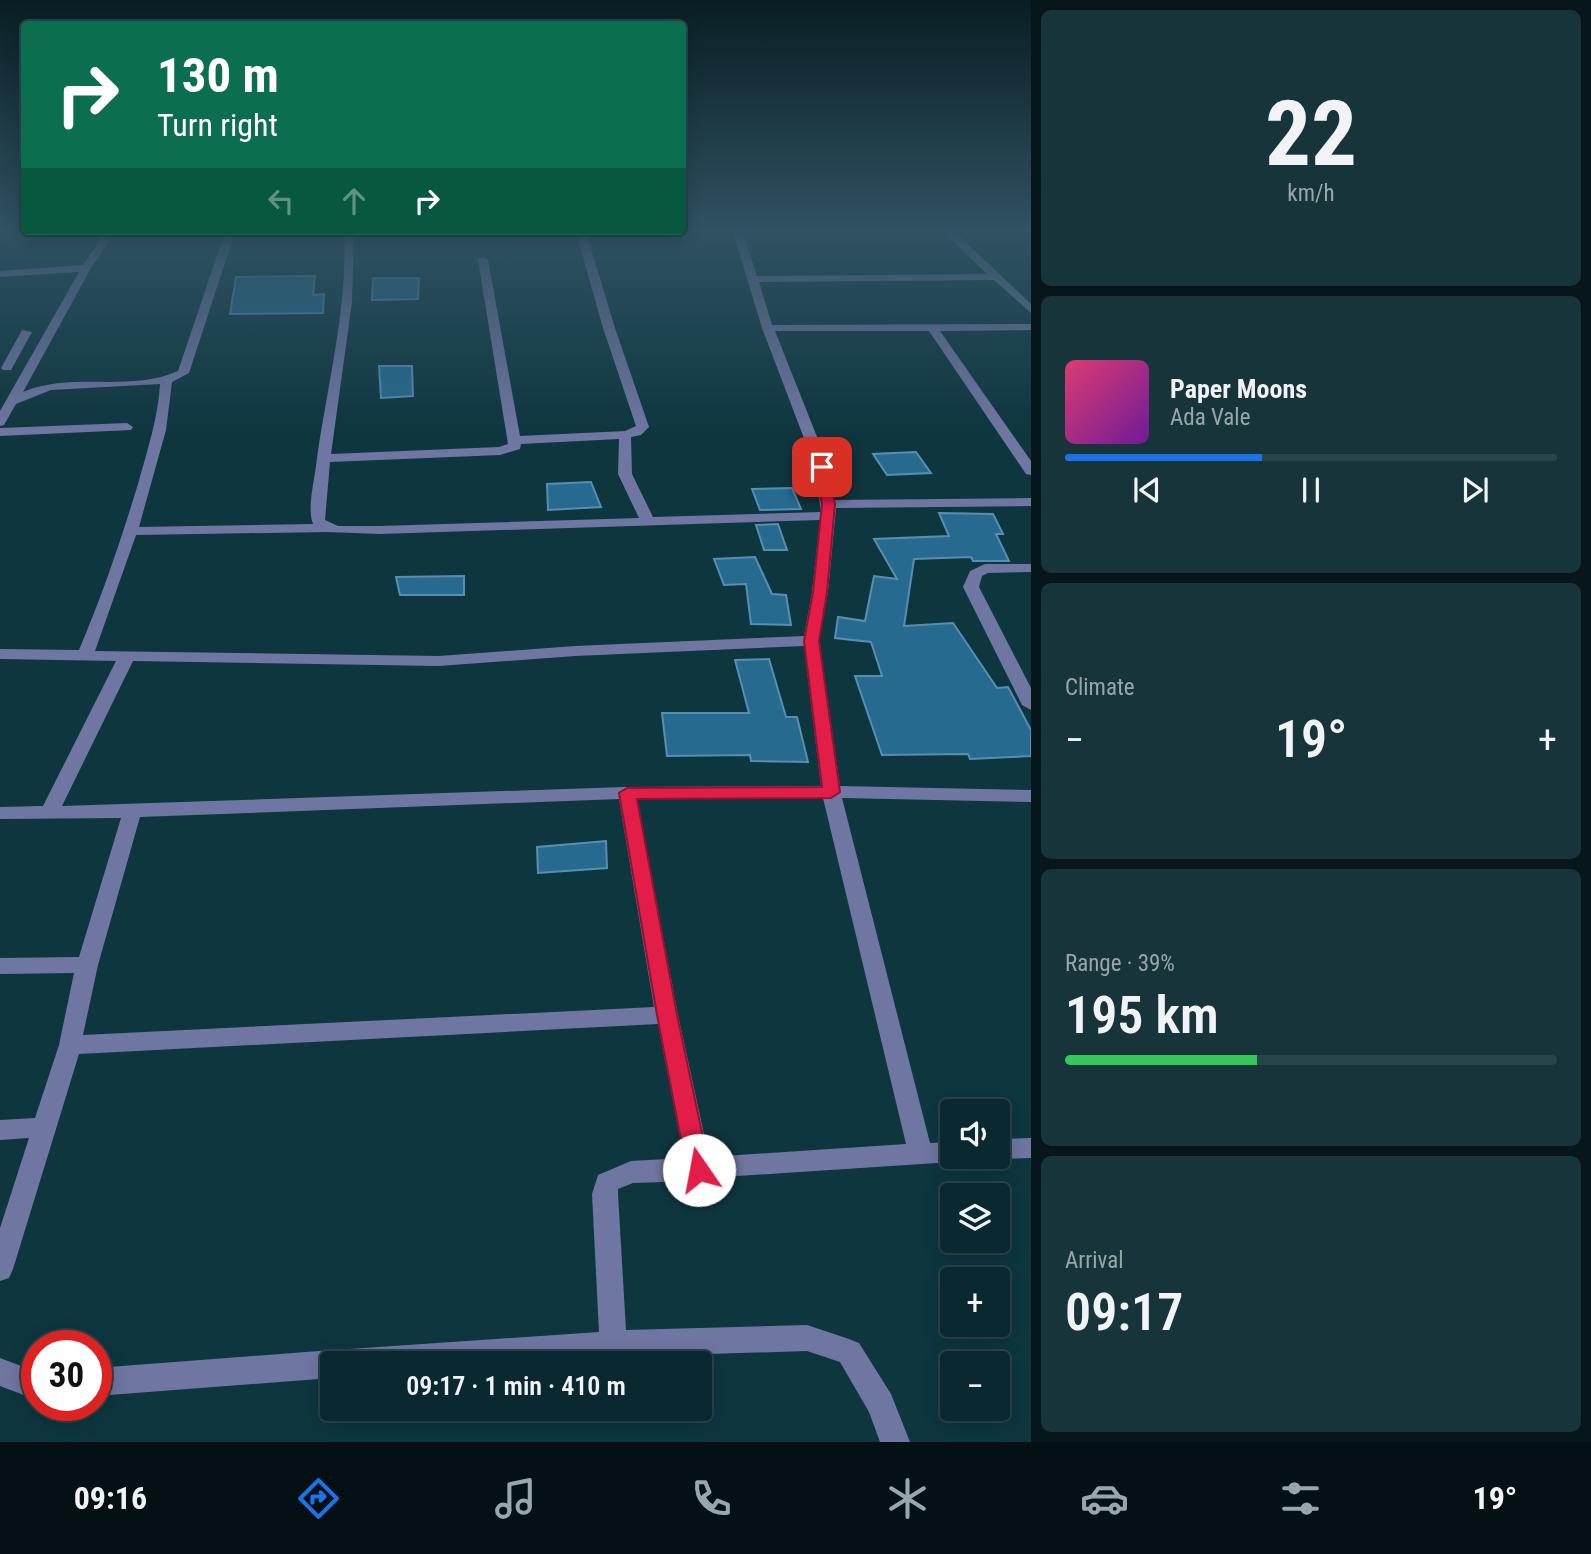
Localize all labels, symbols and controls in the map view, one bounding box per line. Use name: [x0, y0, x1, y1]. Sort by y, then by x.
text: 130 m: [157, 47, 279, 104]
icon: right: [42, 49, 133, 140]
text: 22: [1265, 81, 1357, 187]
text: Turn right: [157, 106, 278, 144]
text: km/h: [1287, 180, 1335, 207]
icon: left: [262, 182, 300, 220]
icon: ahead: [335, 182, 373, 220]
icon: right: [408, 182, 446, 220]
text: Paper Moons: [1170, 374, 1307, 404]
text: Ada Vale: [1170, 404, 1250, 431]
pin: [792, 437, 852, 497]
icon: arrive: [803, 448, 841, 486]
icon: previous: [1128, 471, 1166, 509]
icon: pause: [1292, 471, 1330, 509]
icon: next: [1456, 471, 1494, 509]
text: Climate: [1065, 674, 1135, 701]
text: 19°: [1275, 709, 1347, 770]
text: −: [1065, 718, 1084, 762]
text: +: [1538, 718, 1557, 762]
text: Range · 39%: [1065, 950, 1175, 977]
text: 195 km: [1065, 985, 1219, 1046]
map controls: [940, 1099, 1010, 1421]
button: sound: [940, 1099, 1010, 1169]
position arrow: [662, 1133, 736, 1207]
button: layers: [940, 1183, 1010, 1253]
text: Arrival: [1065, 1247, 1124, 1274]
button: +: [940, 1267, 1010, 1337]
text: 09:17: [1065, 1282, 1183, 1343]
speed limit sign: 30: [21, 1330, 112, 1421]
button: −: [940, 1351, 1010, 1421]
text: 09:17 · 1 min · 410 m: [406, 1371, 626, 1401]
icon: directions: [294, 1474, 343, 1523]
icon: music: [491, 1474, 540, 1523]
icon: phone: [687, 1474, 736, 1523]
icon: climate: [883, 1474, 932, 1523]
icon: car: [1080, 1474, 1129, 1523]
icon: filters: [1276, 1474, 1325, 1523]
text: 09:16: [74, 1479, 147, 1517]
text: 19°: [1473, 1479, 1517, 1517]

